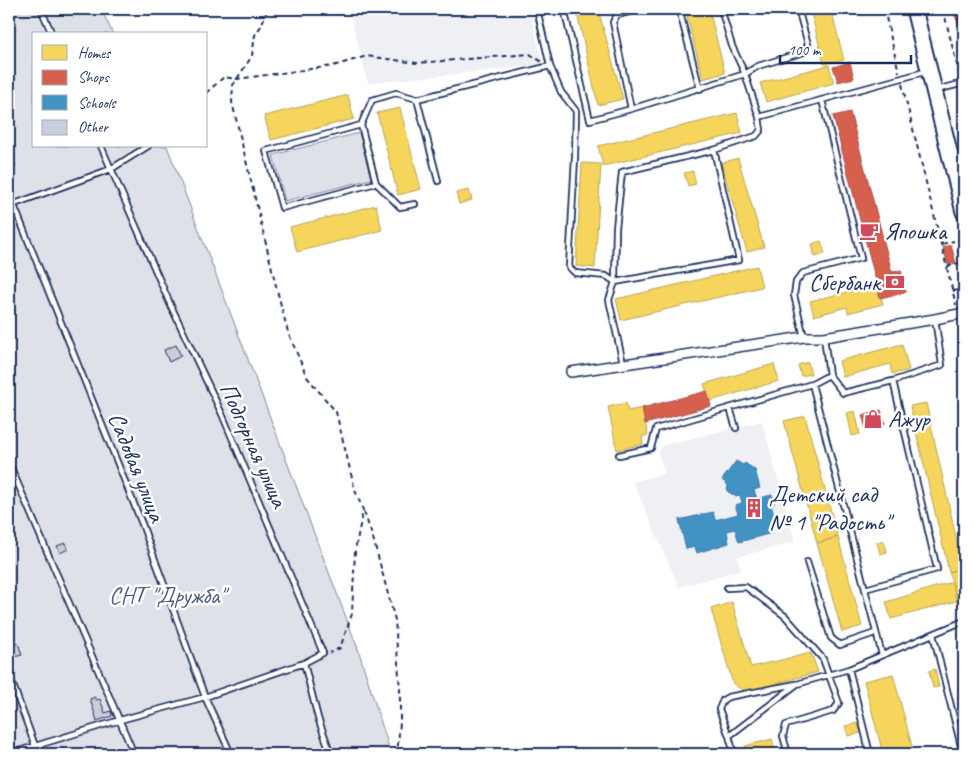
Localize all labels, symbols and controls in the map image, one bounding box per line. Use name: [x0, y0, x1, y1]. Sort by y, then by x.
legend: [32, 32, 208, 148]
scale bar: [780, 32, 912, 64]
text: 100 m: [788, 41, 822, 60]
text: Homes: [78, 44, 112, 63]
text: Shops: [78, 68, 111, 87]
text: Schools: [78, 94, 117, 113]
text: Other: [78, 118, 109, 137]
place label: Япошка: [884, 216, 948, 246]
cafe icon: Япошка: [858, 220, 880, 242]
place label: Сбербанк: [809, 267, 882, 297]
bank icon: Сбербанк: [884, 271, 906, 293]
street label: Подгорная улица: [213, 378, 295, 513]
place label: Ажур: [888, 404, 931, 434]
street label: Садовая улица: [102, 408, 173, 527]
shop icon: Ажур: [862, 408, 884, 430]
place label: Детский сад № 1 "Радость": [769, 479, 895, 537]
building icon: Детский сад № 1 "Радость": [743, 497, 765, 519]
park label: СНТ "Дружба": [109, 580, 230, 610]

